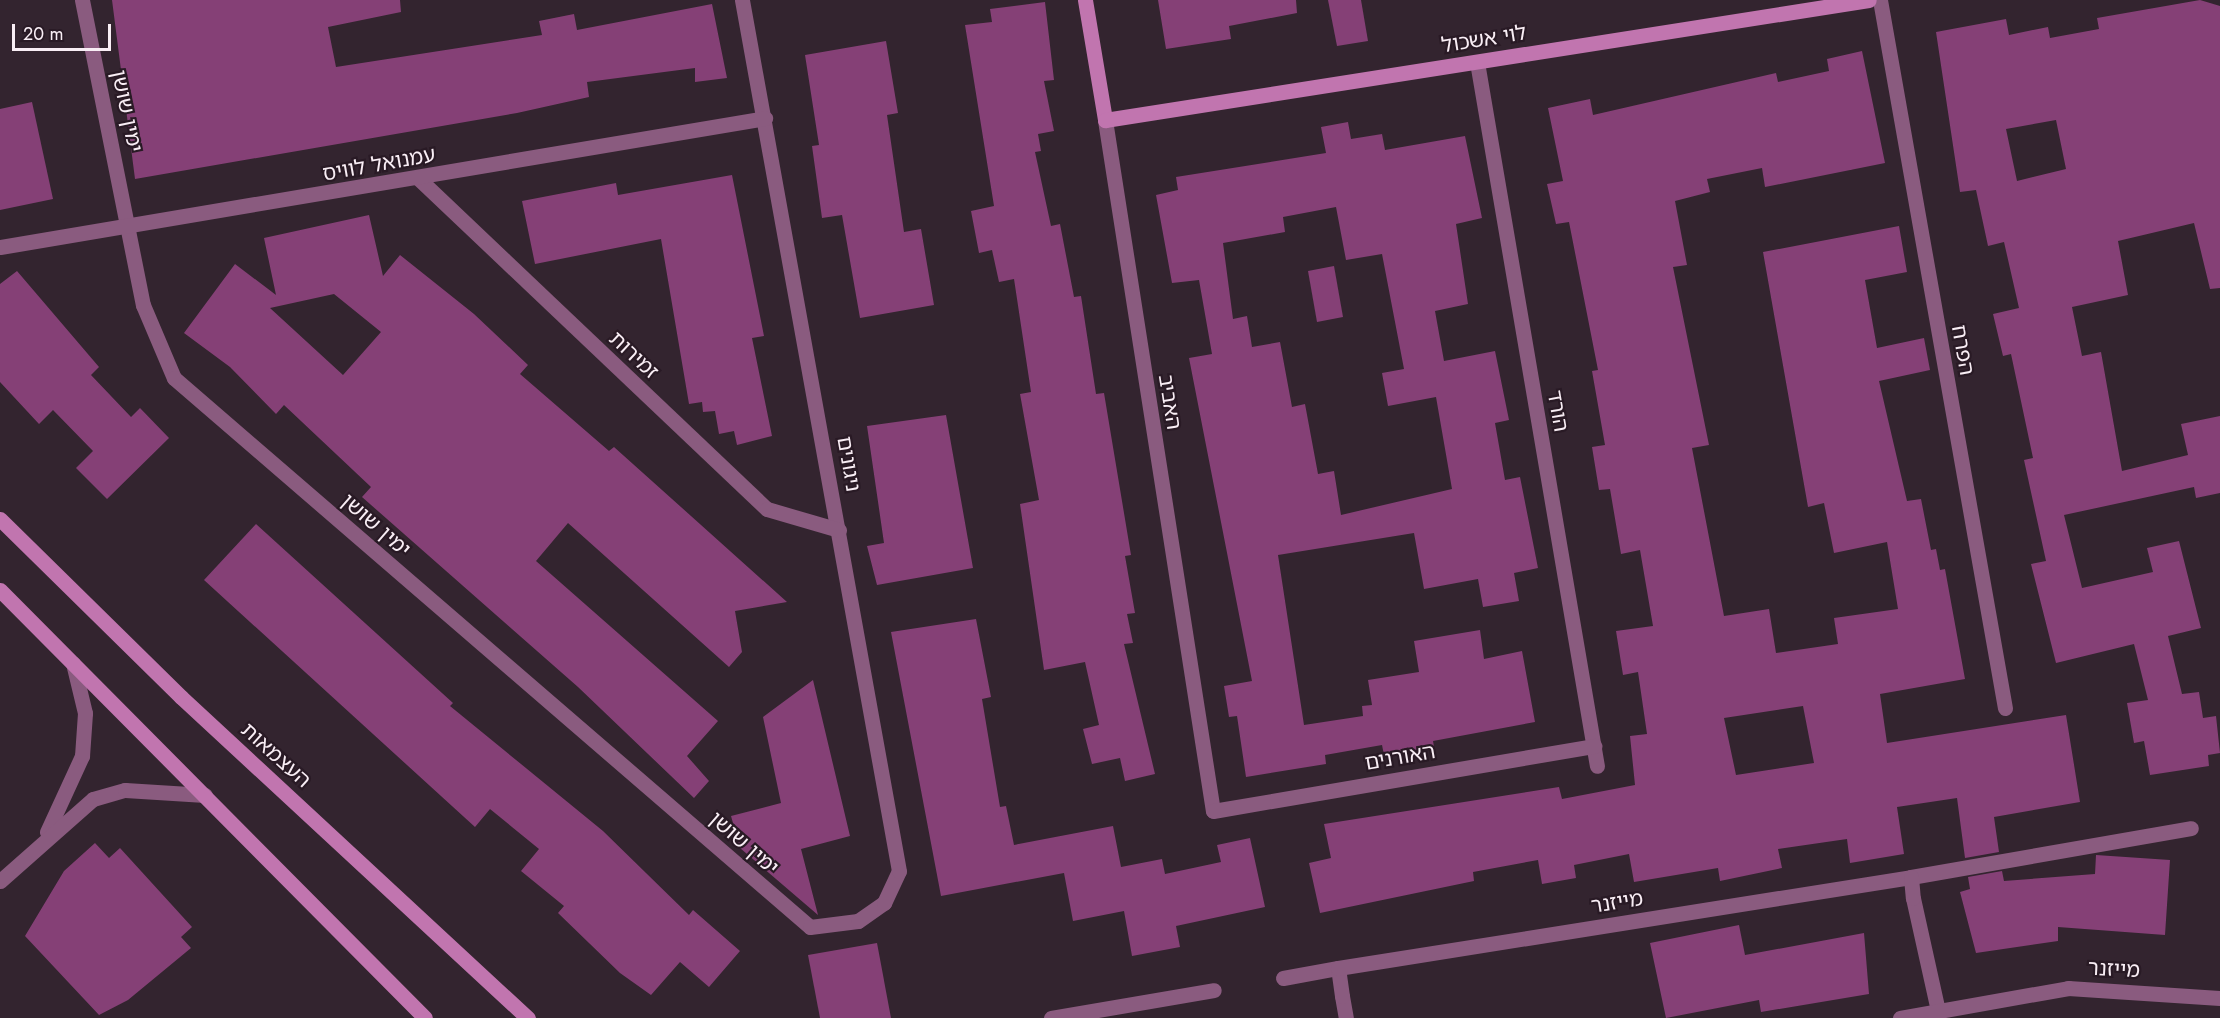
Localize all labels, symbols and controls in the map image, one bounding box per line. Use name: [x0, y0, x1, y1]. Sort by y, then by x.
scale bar: [15, 12, 114, 50]
street label: לוי אשכול: [1440, 20, 1528, 58]
text: 20 m: [23, 21, 63, 47]
street label: ימין שושן: [106, 68, 148, 154]
street label: עמנואל לוויס: [321, 142, 437, 186]
street label: הפרח: [1946, 323, 1980, 377]
street label: זמירות: [604, 326, 664, 384]
street label: האביב: [1153, 373, 1187, 431]
street label: הורד: [1542, 388, 1574, 434]
street label: ניגונים: [832, 434, 866, 494]
street label: ימין שושן: [336, 488, 416, 562]
street label: העצמאות: [236, 717, 316, 793]
street label: האורנים: [1363, 738, 1437, 776]
street label: ימין שושן: [704, 806, 784, 880]
street label: מייזנר: [1589, 885, 1645, 919]
street label: מייזנר: [2087, 955, 2141, 983]

